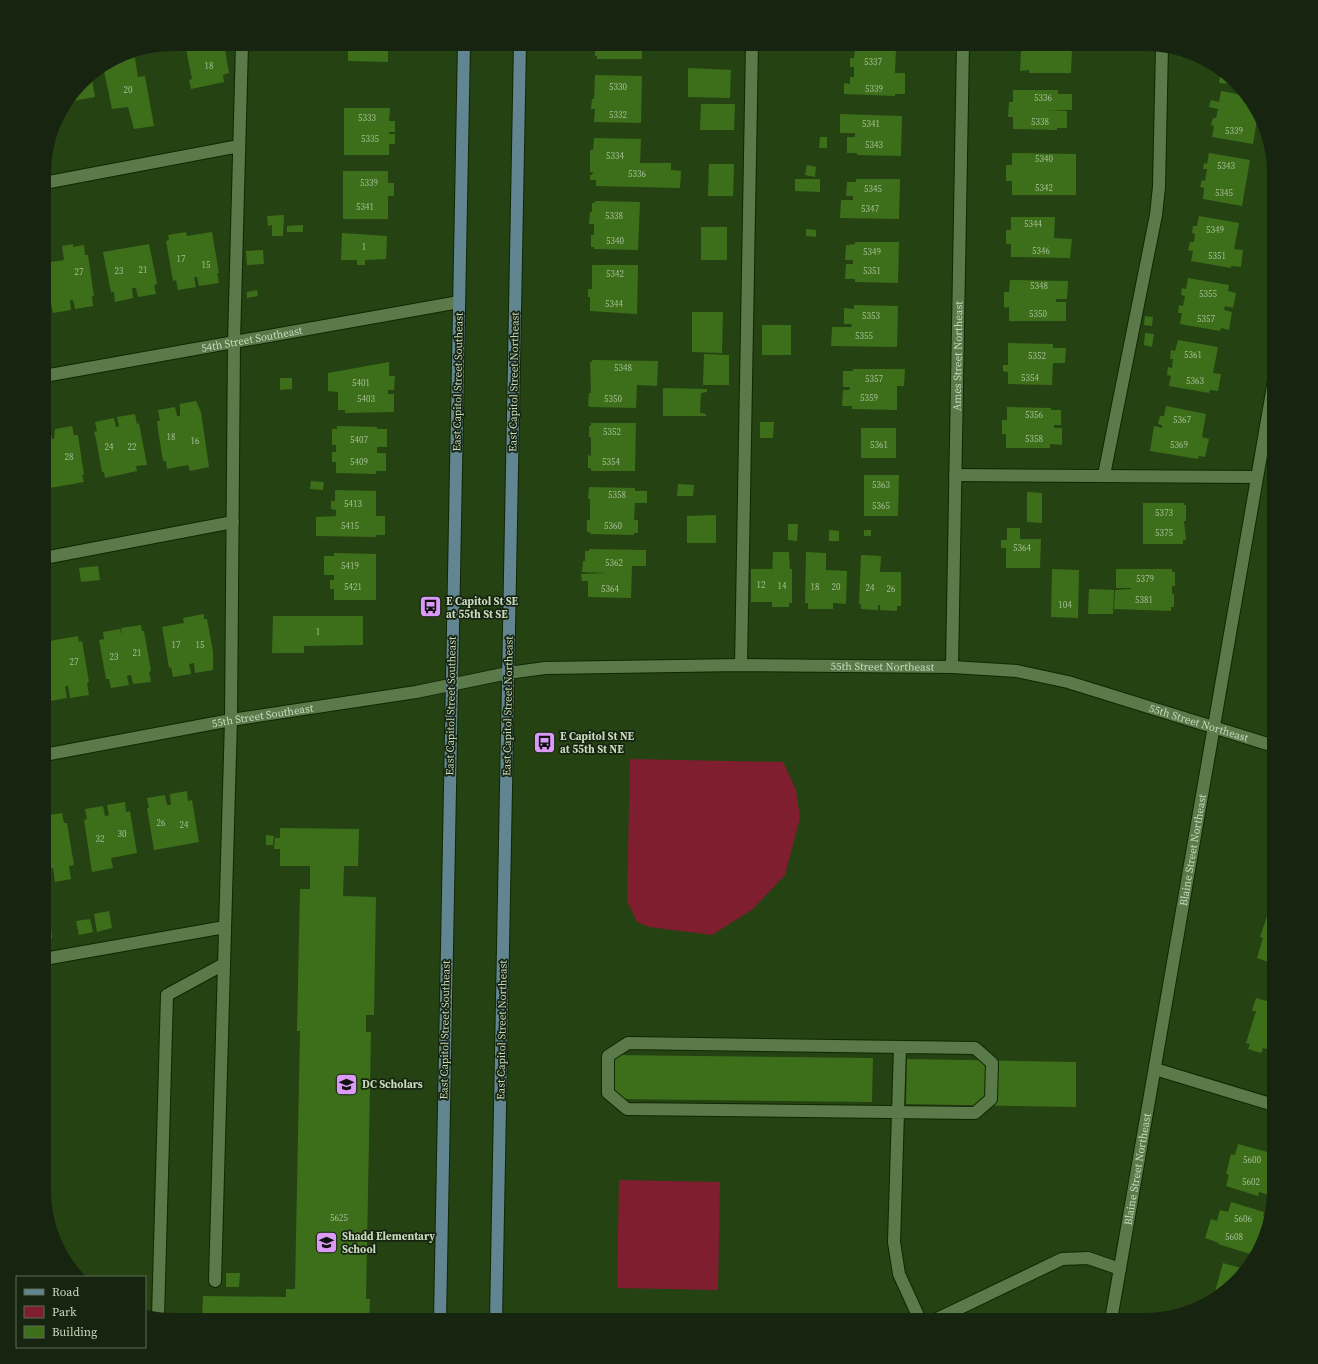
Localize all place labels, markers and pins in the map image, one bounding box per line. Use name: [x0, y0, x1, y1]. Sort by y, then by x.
bus stop icon: E Capitol St SE at 55th St SE: [417, 594, 443, 620]
place label: E Capitol St SE at 55th St SE: [446, 594, 519, 622]
bus stop icon: E Capitol St NE at 55th St NE: [531, 729, 557, 755]
place label: E Capitol St NE at 55th St NE: [560, 729, 635, 757]
school or university icon: DC Scholars: [333, 1071, 359, 1097]
place label: DC Scholars: [362, 1077, 423, 1092]
school or university icon: Shadd Elementary School: [314, 1229, 340, 1255]
place label: Shadd Elementary School: [342, 1229, 435, 1257]

